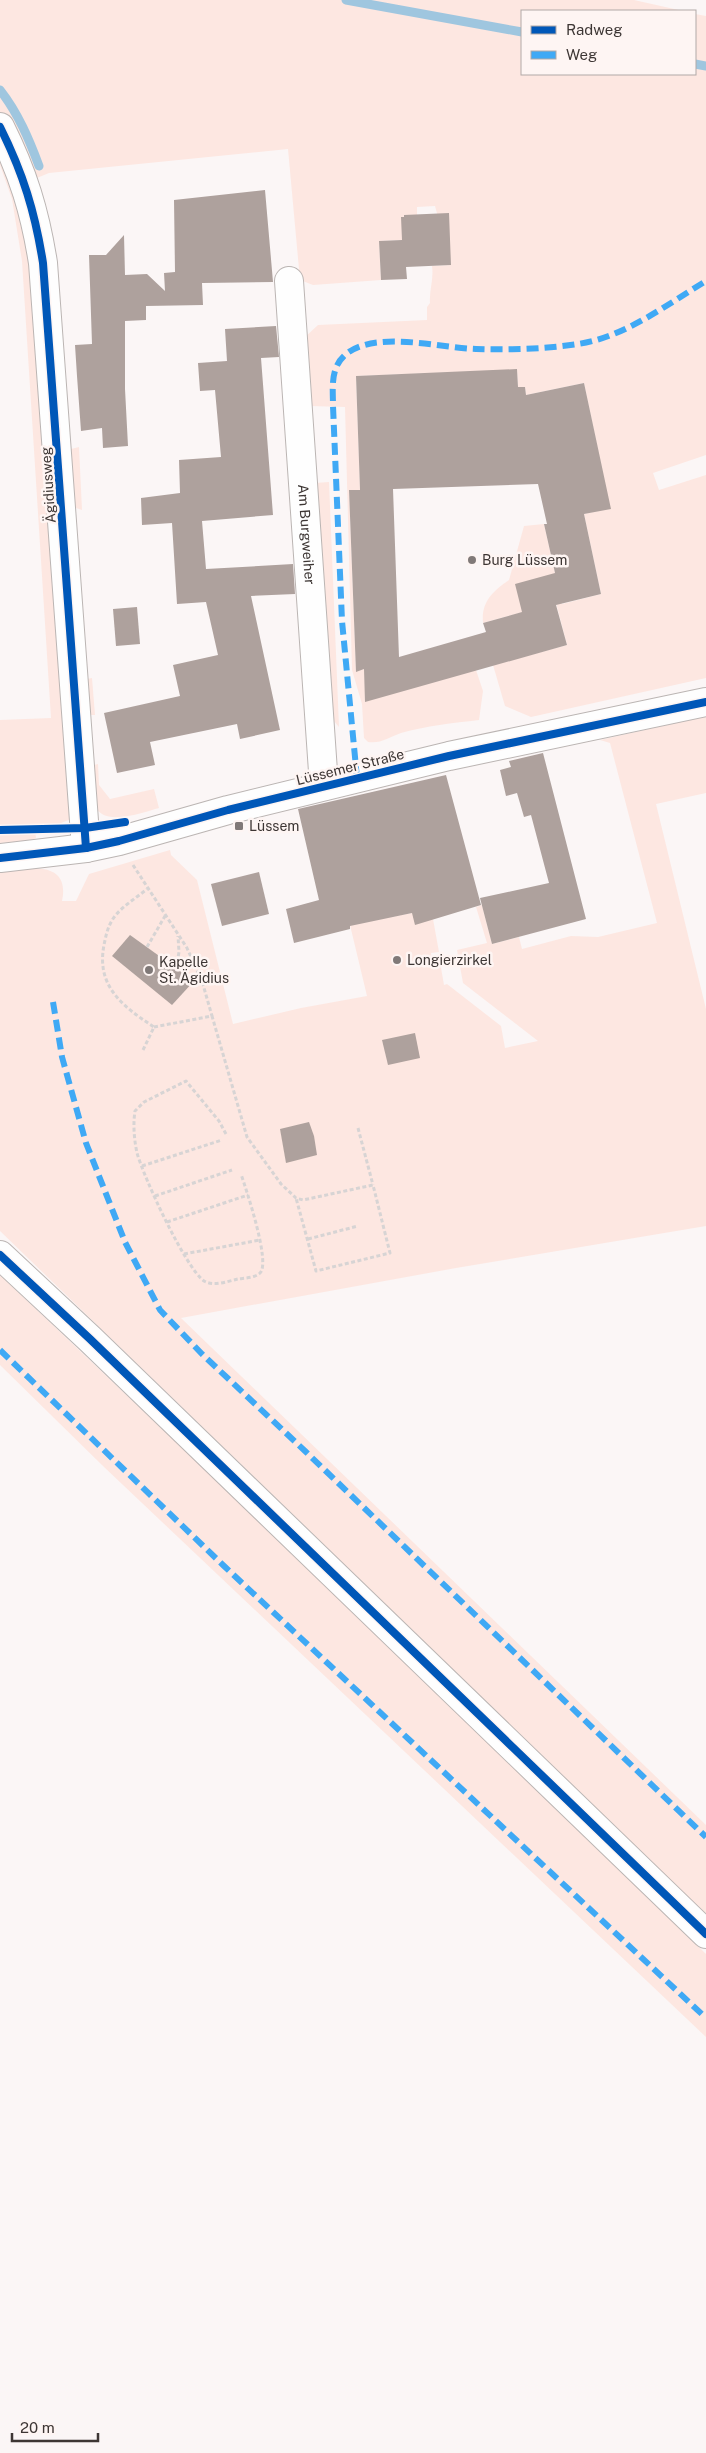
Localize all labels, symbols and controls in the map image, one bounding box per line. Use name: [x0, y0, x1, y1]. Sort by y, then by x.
legend: [521, 10, 696, 75]
text: Radweg: [566, 21, 623, 38]
text: Weg: [566, 46, 597, 63]
street label: Ägidiusweg: [35, 446, 59, 524]
street label: Am Burgweiher: [295, 484, 318, 585]
place label: Burg Lüssem: [482, 552, 567, 568]
marker: Burg Lüssem: [466, 554, 478, 566]
street label: Lüssemer Straße: [294, 746, 406, 788]
place label: Lüssem: [249, 818, 299, 834]
marker: Lüssem: [233, 820, 245, 832]
place label: Longierzirkel: [407, 952, 492, 968]
place label: Kapelle St. Ägidius: [159, 954, 229, 986]
marker: Longierzirkel: [391, 954, 403, 966]
marker: Kapelle St. Ägidius: [143, 964, 155, 976]
scale bar: [12, 2410, 99, 2442]
text: 20 m: [20, 2419, 55, 2436]

